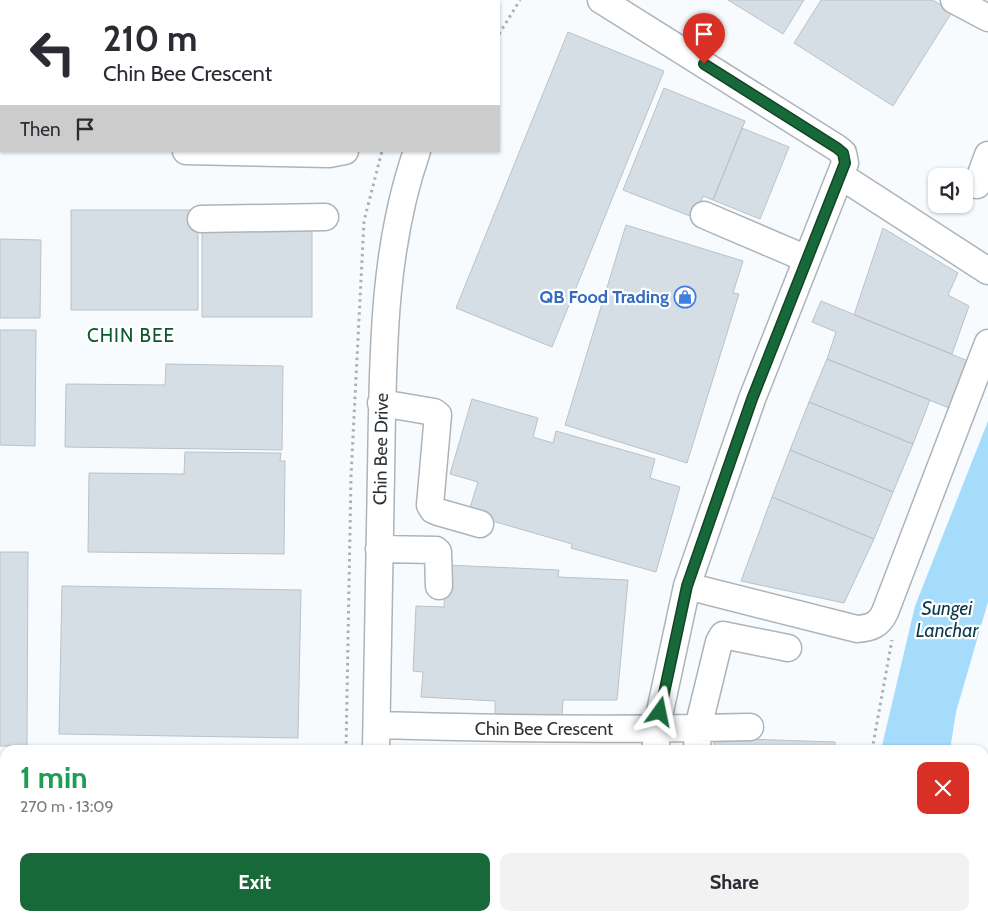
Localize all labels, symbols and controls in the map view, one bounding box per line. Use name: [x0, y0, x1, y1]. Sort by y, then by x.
pin: [683, 13, 725, 64]
text: 210 m: [103, 17, 197, 60]
icon: left: [20, 20, 85, 85]
icon: arrive: [690, 20, 718, 48]
text: Chin Bee Crescent: [103, 60, 272, 87]
icon: arrive: [71, 115, 99, 143]
text: Then: [20, 118, 61, 141]
map controls: [928, 168, 973, 213]
button: sound: [928, 168, 973, 213]
shop icon: QB Food Trading: [673, 285, 697, 309]
place label: QB Food Trading: [540, 286, 669, 308]
district label: CHIN BEE: [87, 324, 175, 347]
street label: Chin Bee Drive: [369, 393, 393, 505]
water label: Sungei Lanchar: [916, 597, 979, 642]
position arrow: [633, 685, 685, 737]
street label: Chin Bee Crescent: [475, 718, 613, 740]
text: 1 min: [20, 759, 88, 796]
button: close: [917, 762, 969, 814]
text: 270 m · 13:09: [20, 797, 114, 816]
button: Exit: [20, 853, 490, 911]
button: Share: [500, 853, 969, 911]

